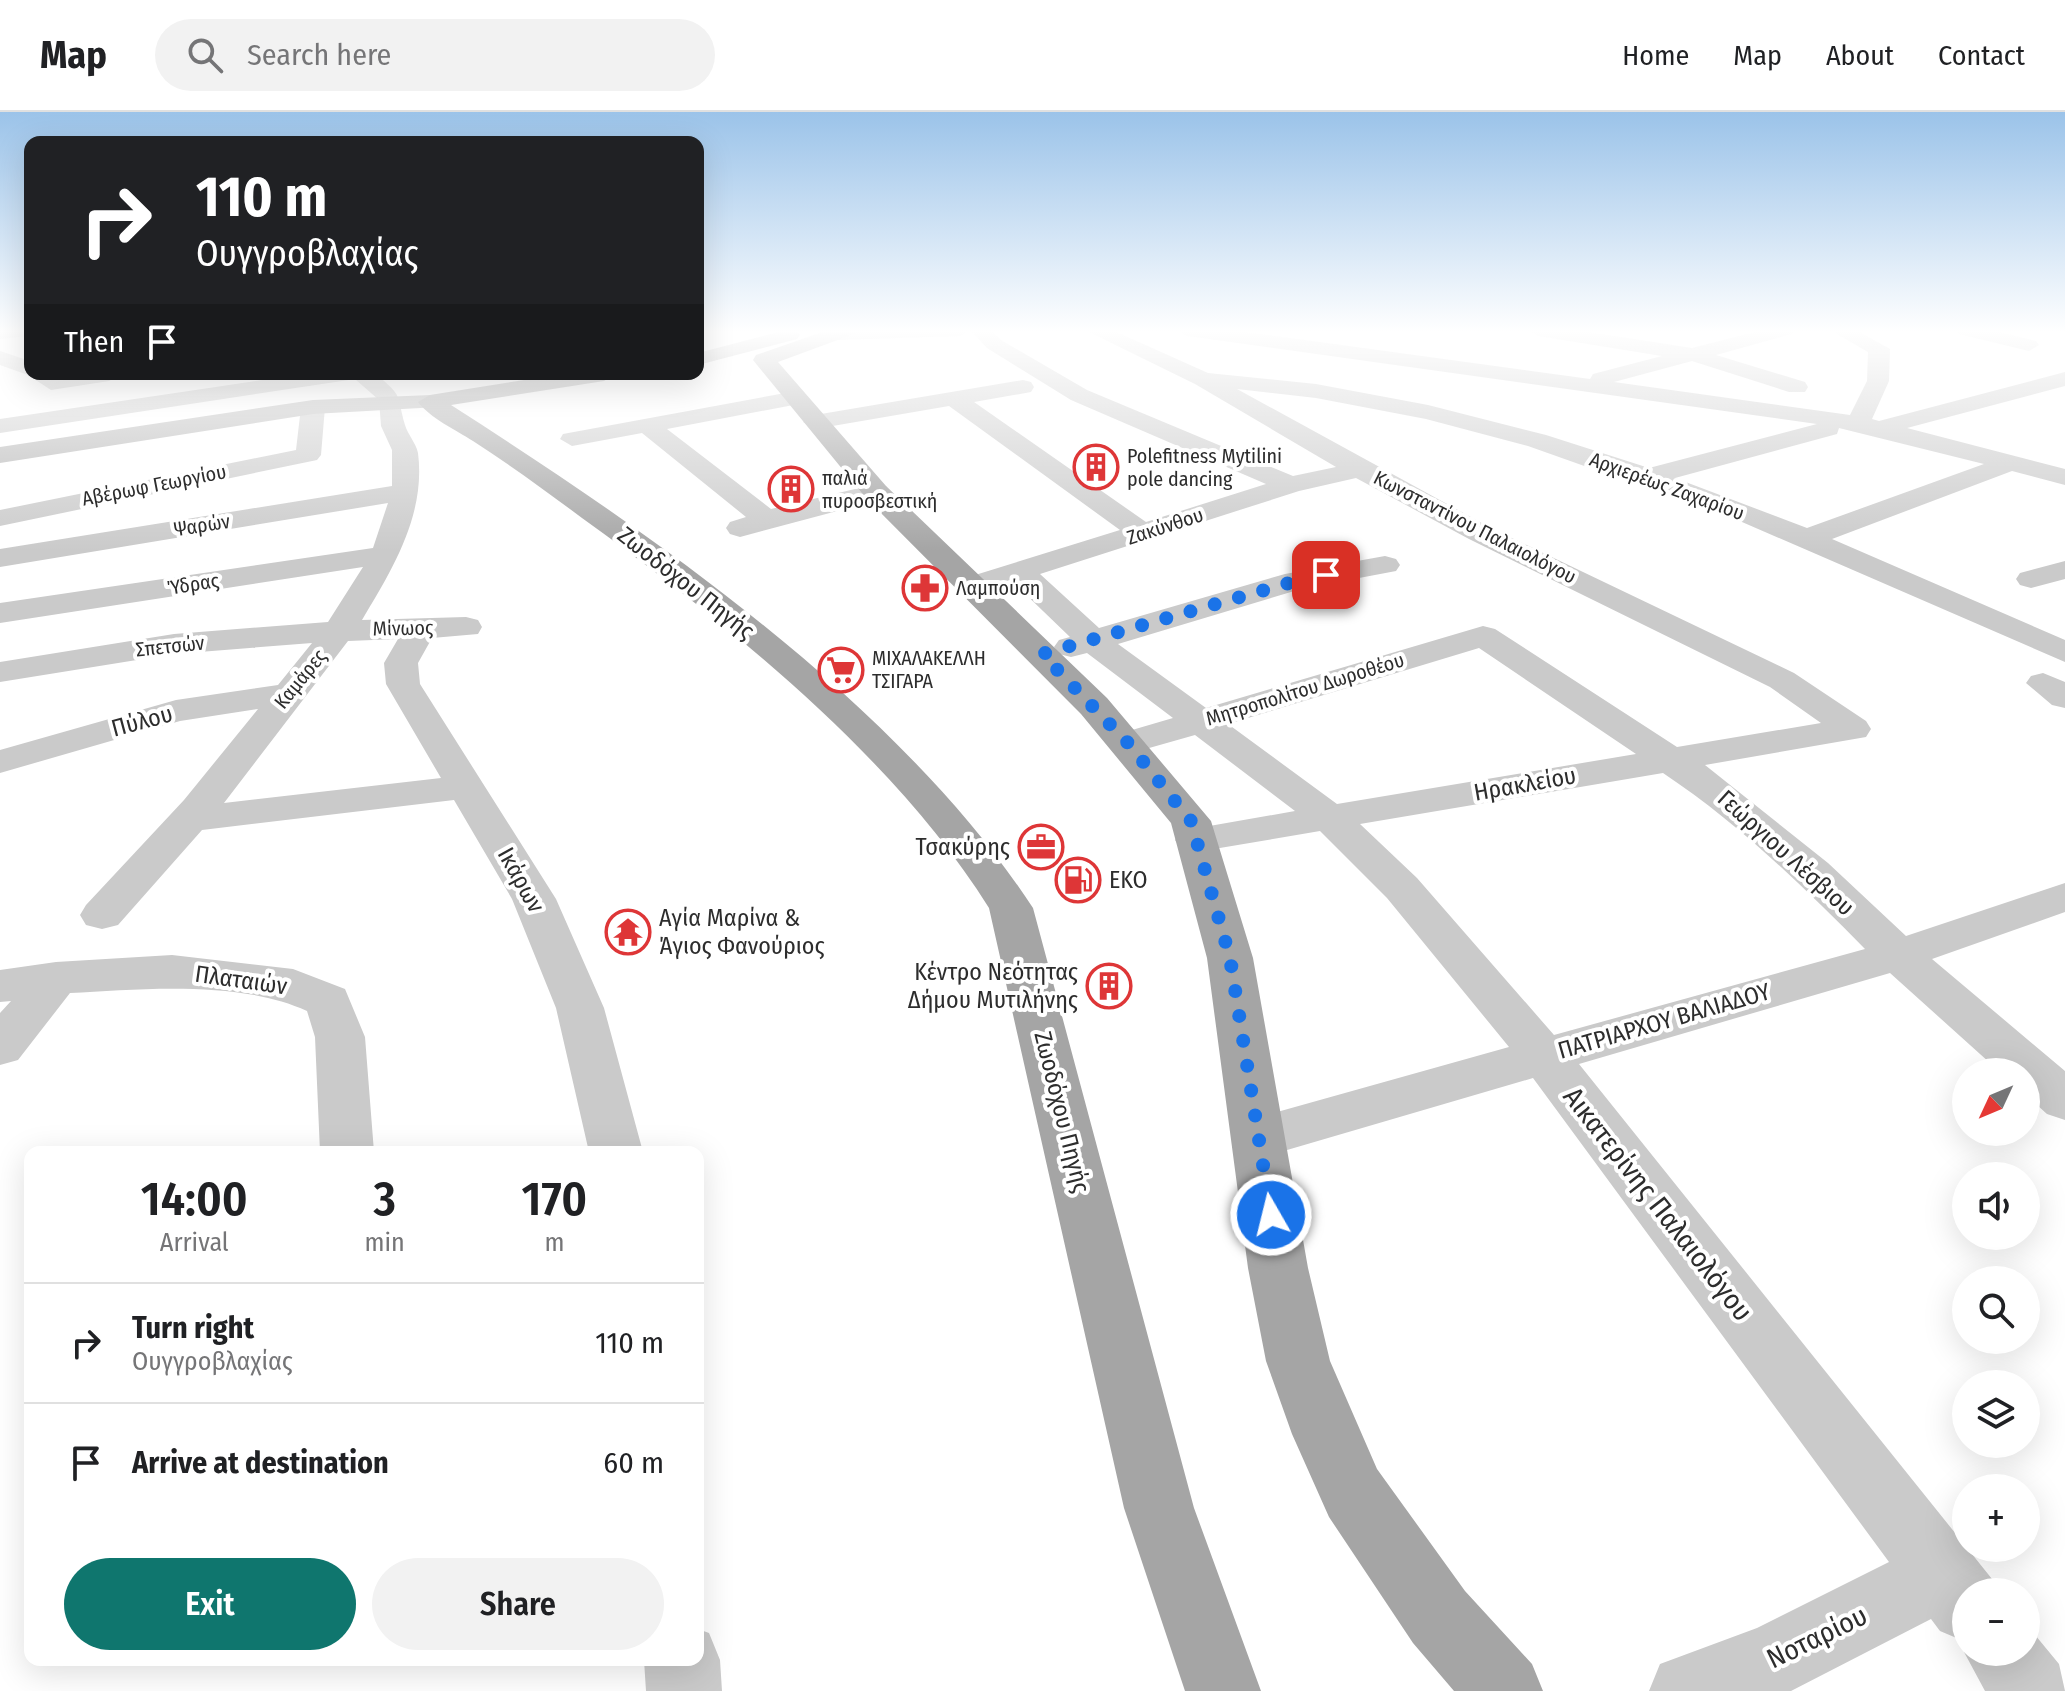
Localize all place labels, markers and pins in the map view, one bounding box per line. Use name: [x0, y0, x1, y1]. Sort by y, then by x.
building icon: Polefitness Mytilini pole dancing: [1072, 443, 1120, 491]
place label: Polefitness Mytilini pole dancing: [1127, 444, 1282, 491]
building icon: παλιά πυροσβεστική: [767, 465, 815, 513]
place label: παλιά πυροσβεστική: [822, 466, 937, 513]
pin: [1292, 541, 1360, 609]
pharmacy icon: Λαμπούση: [901, 564, 949, 612]
place label: Λαμπούση: [956, 576, 1040, 600]
supermarket icon: ΜΙΧΑΛΑΚΕΛΛΗ ΤΣΙΓΑΡΑ: [817, 646, 865, 694]
place label: ΜΙΧΑΛΑΚΕΛΛΗ ΤΣΙΓΑΡΑ: [872, 646, 986, 693]
office icon: Τσακύρης: [1017, 823, 1065, 871]
place label: Τσακύρης: [915, 833, 1010, 861]
fuel station icon: EKO: [1054, 856, 1102, 904]
place label: EKO: [1109, 866, 1148, 894]
place label: Αγία Μαρίνα & Άγιος Φανούριος: [659, 904, 825, 960]
temple icon: Αγία Μαρίνα & Άγιος Φανούριος: [604, 908, 652, 956]
place label: Κέντρο Νεότητας Δήμου Μυτιλήνης: [908, 958, 1078, 1014]
building icon: Κέντρο Νεότητας Δήμου Μυτιλήνης: [1085, 962, 1133, 1010]

